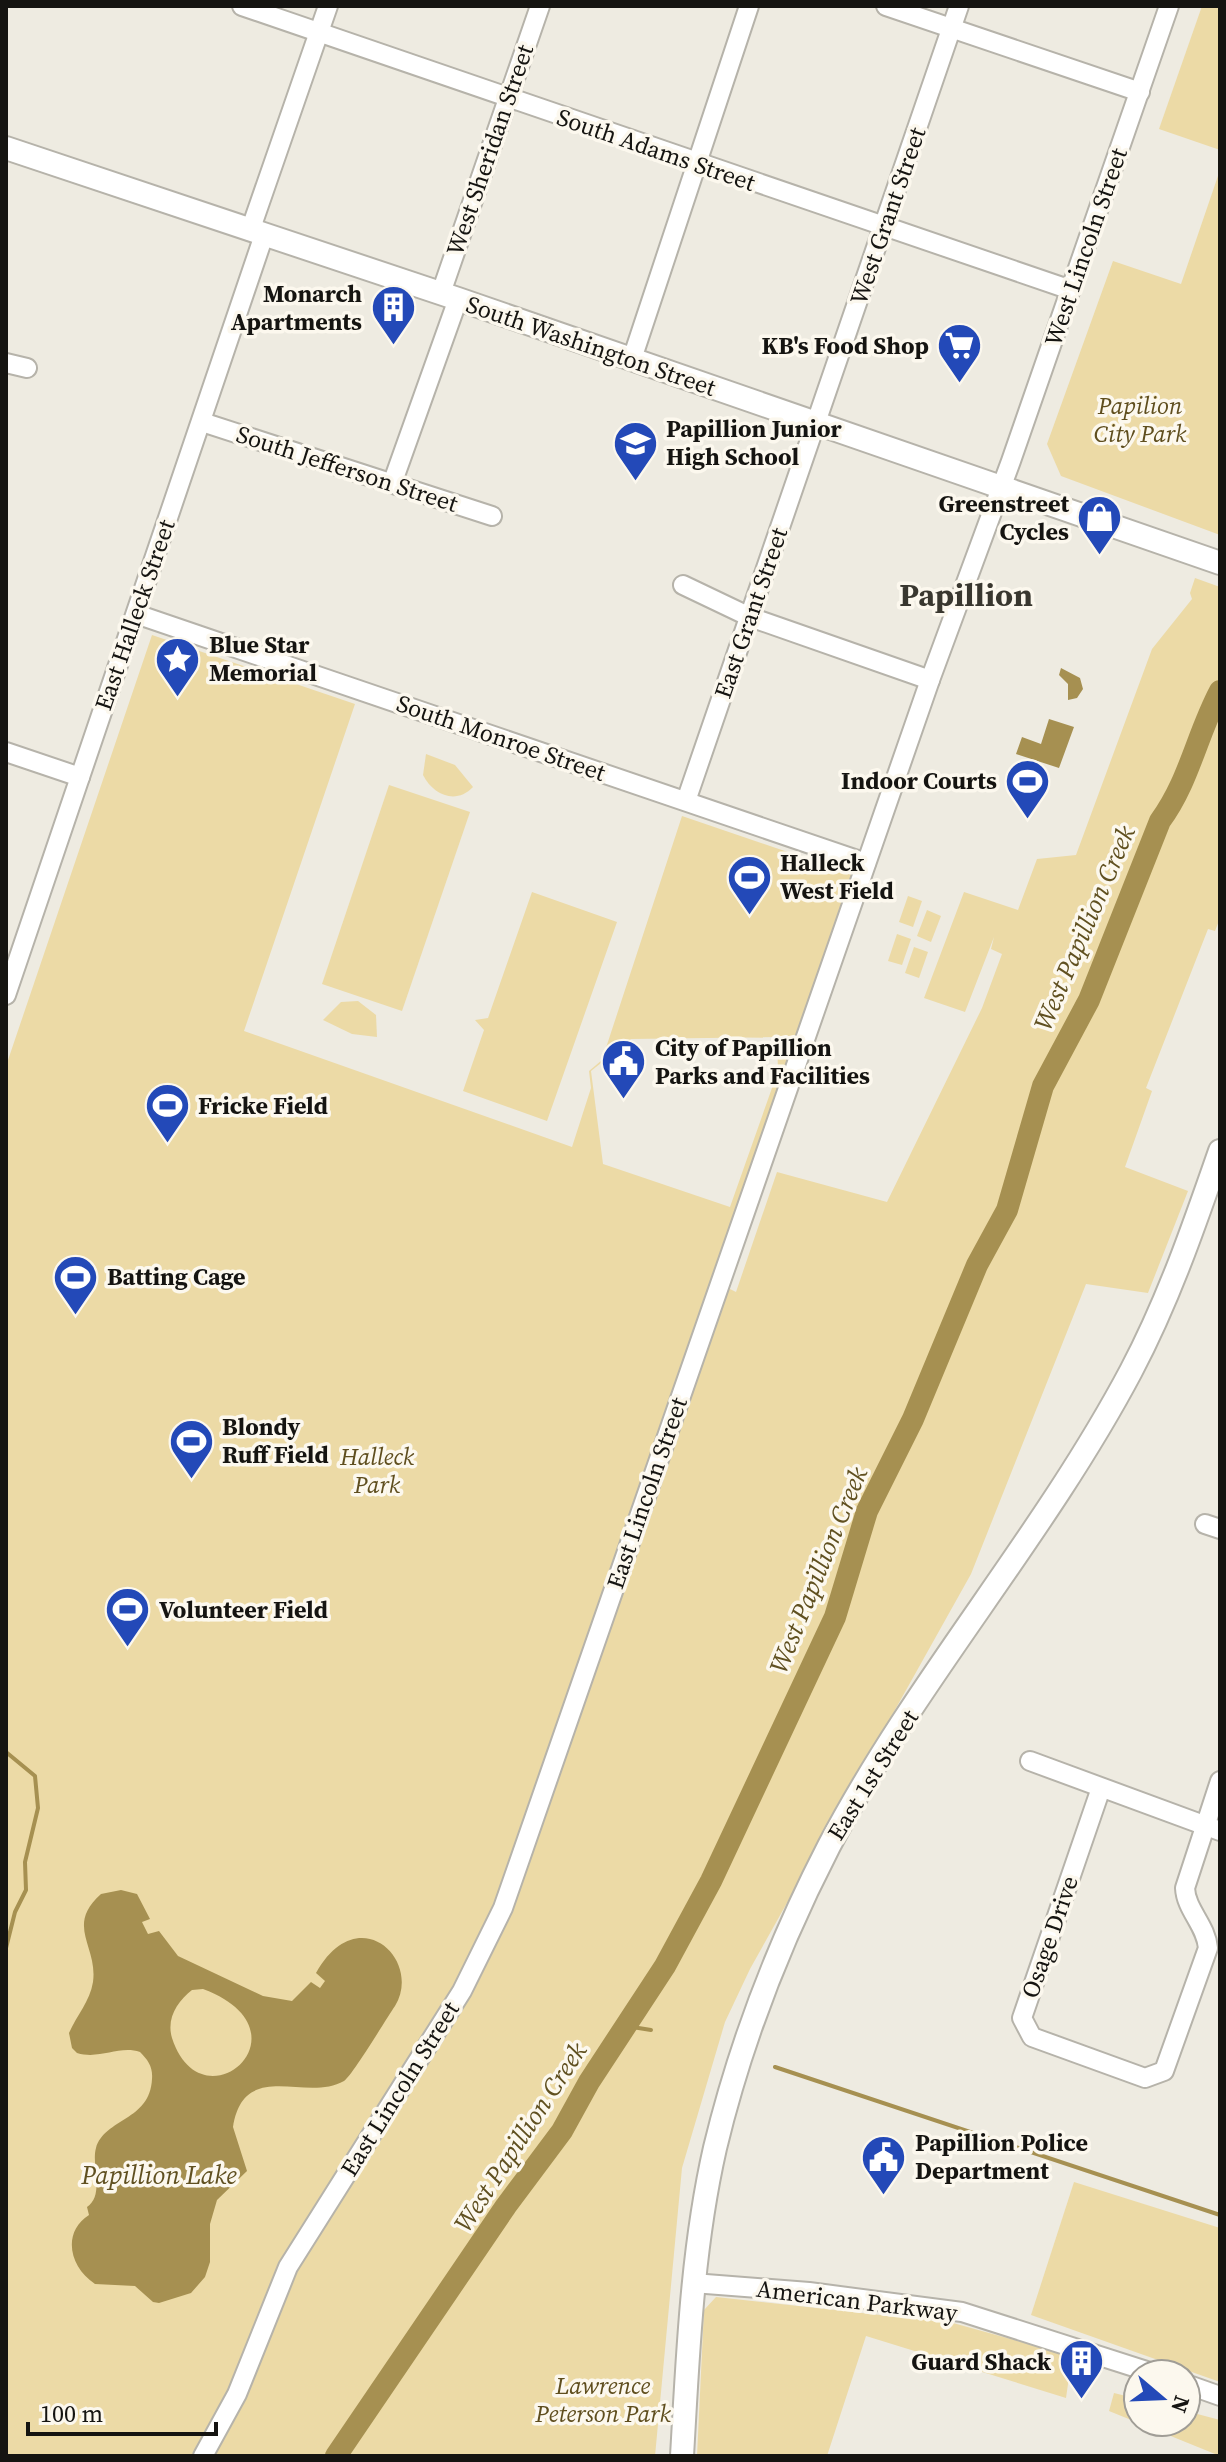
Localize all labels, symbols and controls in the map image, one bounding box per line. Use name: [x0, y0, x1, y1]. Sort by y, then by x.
street label: West Sheridan Street: [438, 40, 541, 260]
street label: South Adams Street: [553, 100, 760, 199]
street label: West Grant Street: [842, 123, 933, 309]
street label: West Lincoln Street: [1036, 143, 1135, 350]
place label: Monarch Apartments: [231, 277, 362, 338]
building icon: Monarch Apartments: [369, 284, 417, 347]
street label: South Washington Street: [462, 287, 720, 404]
supermarket icon: KB's Food Shop: [936, 322, 984, 385]
place label: KB's Food Shop: [761, 329, 929, 362]
park label: Papilion City Park: [1094, 389, 1187, 450]
place label: Papillion Junior High School: [666, 412, 843, 473]
street label: South Jefferson Street: [232, 417, 462, 520]
school or university icon: Papillion Junior High School: [611, 419, 659, 482]
place label: Greenstreet Cycles: [938, 487, 1069, 548]
shop icon: Greenstreet Cycles: [1076, 494, 1124, 557]
street label: East Halleck Street: [86, 515, 183, 715]
street label: East Grant Street: [706, 523, 795, 703]
district label: Papillion: [899, 573, 1033, 617]
place label: Blue Star Memorial: [209, 628, 317, 689]
place icon: Blue Star Memorial: [154, 635, 202, 698]
street label: South Monroe Street: [392, 686, 610, 789]
sports icon: Indoor Courts: [1004, 757, 1052, 820]
place label: Indoor Courts: [841, 764, 997, 797]
water label: West Papillion Creek: [1025, 819, 1144, 1036]
place label: Halleck West Field: [780, 846, 894, 907]
sports icon: Halleck West Field: [725, 853, 773, 916]
place label: City of Papillion Parks and Facilities: [655, 1031, 870, 1092]
public building icon: City of Papillion Parks and Facilities: [600, 1038, 648, 1101]
sports icon: Fricke Field: [143, 1082, 191, 1145]
place label: Fricke Field: [198, 1089, 328, 1122]
sports icon: Batting Cage: [52, 1253, 100, 1316]
place label: Batting Cage: [107, 1260, 246, 1293]
street label: East Lincoln Street: [598, 1393, 695, 1593]
place label: Blondy Ruff Field: [222, 1410, 329, 1471]
sports icon: Blondy Ruff Field: [167, 1417, 215, 1480]
park label: Halleck Park: [339, 1440, 415, 1501]
water label: West Papillion Creek: [760, 1461, 876, 1679]
sports icon: Volunteer Field: [104, 1586, 152, 1649]
place label: Volunteer Field: [159, 1593, 328, 1626]
street label: East 1st Street: [819, 1703, 926, 1846]
street label: Osage Drive: [1013, 1871, 1086, 2002]
street label: East Lincoln Street: [332, 1995, 467, 2182]
water label: West Papillion Creek: [445, 2035, 595, 2239]
place label: Papillion Police Department: [915, 2126, 1088, 2187]
public building icon: Papillion Police Department: [860, 2133, 908, 2196]
water label: Papillion Lake: [80, 2157, 237, 2193]
street label: American Parkway: [755, 2272, 960, 2329]
building icon: Guard Shack: [1058, 2338, 1106, 2401]
place label: Guard Shack: [911, 2345, 1052, 2378]
north arrow: [1122, 2358, 1202, 2438]
park label: Lawrence Peterson Park: [534, 2369, 671, 2430]
scale bar: [28, 2386, 216, 2436]
text: N: [1164, 2392, 1198, 2417]
text: 100 m: [40, 2397, 103, 2430]

